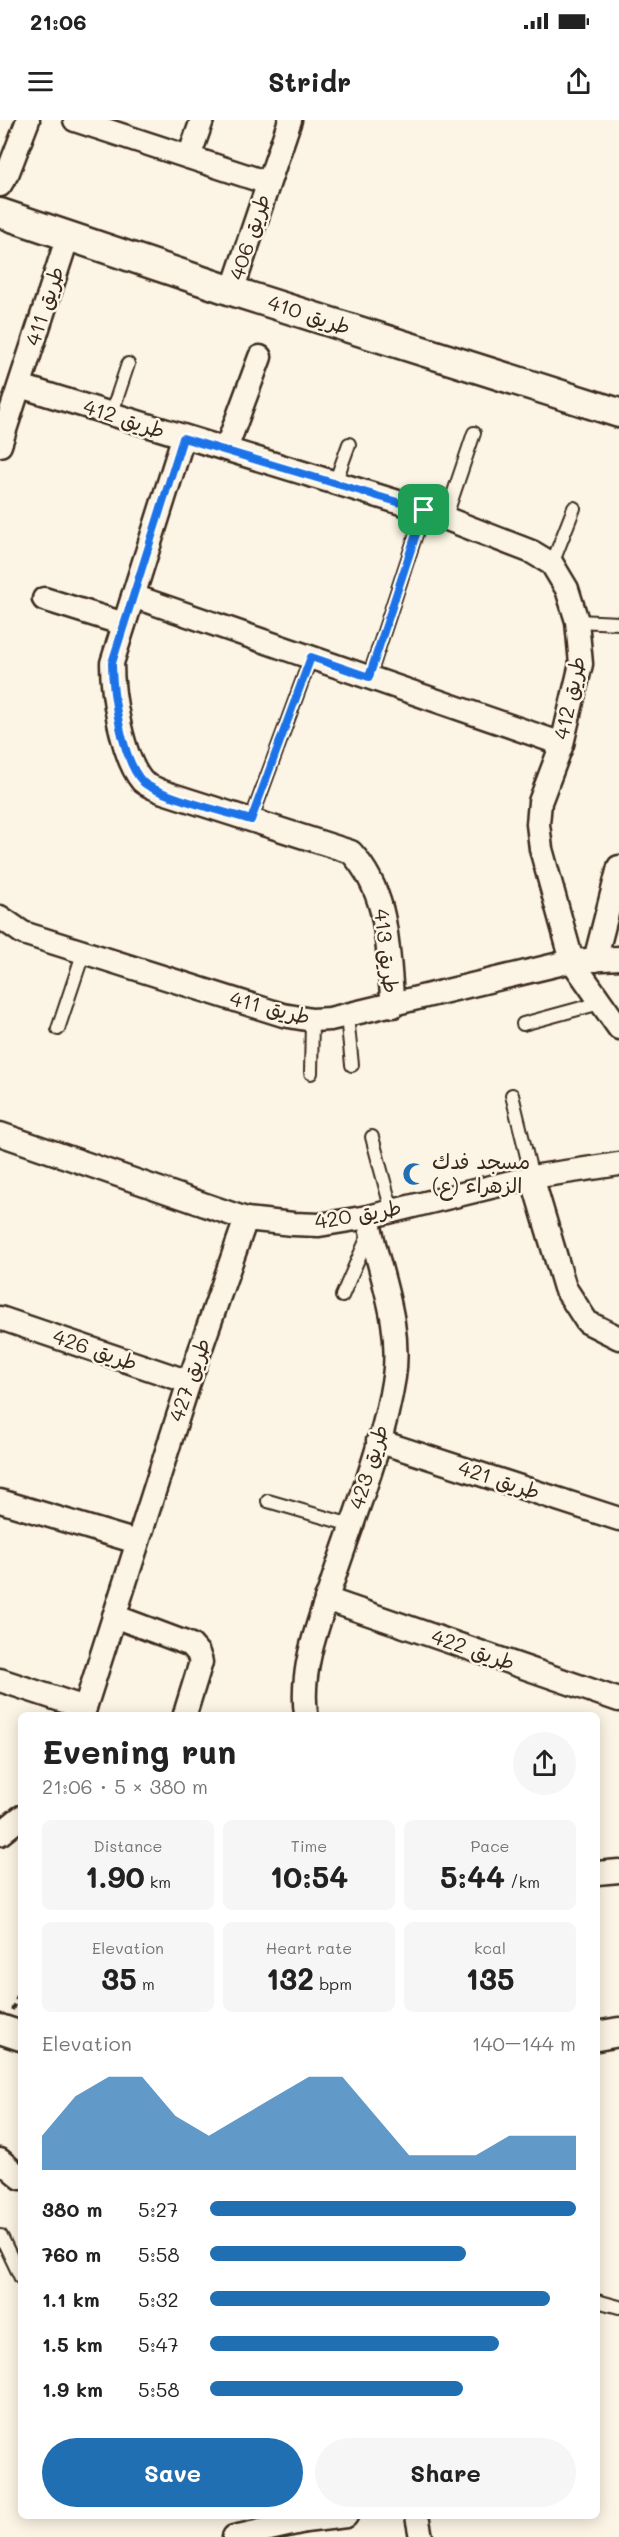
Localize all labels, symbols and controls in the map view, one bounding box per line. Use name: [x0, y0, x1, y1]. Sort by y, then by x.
text: 21:06: [30, 7, 86, 36]
text: Stridr: [268, 64, 351, 99]
icon: menu: [24, 65, 57, 98]
icon: share: [562, 65, 595, 98]
street label: طريق 406: [222, 190, 275, 283]
street label: طريق 411: [18, 262, 69, 349]
street label: طريق 410: [265, 288, 354, 340]
street label: طريق 412: [80, 392, 169, 443]
pin: [398, 484, 449, 535]
icon: arrive: [407, 493, 440, 526]
street label: طريق 412: [547, 654, 590, 742]
street label: طريق 413: [369, 907, 406, 995]
street label: طريق 411: [227, 984, 313, 1030]
place label: مسجد فدك الزهراء (ع): [432, 1147, 530, 1201]
mosque icon: مسجد فدك الزهراء (ع): [401, 1161, 427, 1187]
street label: طريق 420: [312, 1193, 403, 1234]
street label: طريق 426: [50, 1322, 141, 1376]
street label: طريق 427: [162, 1334, 215, 1425]
street label: طريق 423: [342, 1421, 393, 1512]
street label: طريق 421: [455, 1453, 544, 1504]
street label: طريق 422: [428, 1622, 519, 1675]
text: Evening run: [42, 1729, 236, 1772]
button: share: [513, 1732, 576, 1795]
text: 21:06 · 5 × 380 m: [42, 1773, 208, 1799]
text: Distance: [94, 1835, 162, 1856]
text: Time: [291, 1835, 327, 1856]
text: Pace: [470, 1835, 510, 1856]
text: 1.90: [85, 1856, 145, 1896]
text: 10:54: [270, 1856, 348, 1896]
text: 5:44: [440, 1856, 505, 1896]
text: km: [145, 1871, 171, 1892]
text: /km: [505, 1871, 540, 1892]
text: Elevation: [92, 1937, 164, 1958]
text: Heart rate: [266, 1937, 352, 1958]
text: kcal: [474, 1937, 506, 1958]
text: 35: [101, 1958, 137, 1998]
text: 132: [266, 1958, 314, 1998]
text: 135: [466, 1958, 514, 1998]
text: m: [137, 1973, 155, 1994]
text: bpm: [314, 1973, 352, 1994]
text: Elevation: [42, 2030, 132, 2056]
text: 140–144 m: [472, 2030, 576, 2056]
text: 380 m: [42, 2196, 102, 2222]
text: 5:27: [138, 2196, 178, 2222]
text: 760 m: [42, 2241, 101, 2267]
text: 5:58: [138, 2241, 180, 2267]
text: 1.1 km: [42, 2286, 100, 2312]
text: 5:32: [138, 2286, 179, 2312]
text: 1.5 km: [42, 2331, 103, 2357]
text: 5:47: [138, 2331, 179, 2357]
text: 1.9 km: [42, 2376, 103, 2402]
text: 5:58: [138, 2376, 180, 2402]
button: Save: [42, 2438, 303, 2507]
button: Share: [315, 2438, 576, 2507]

